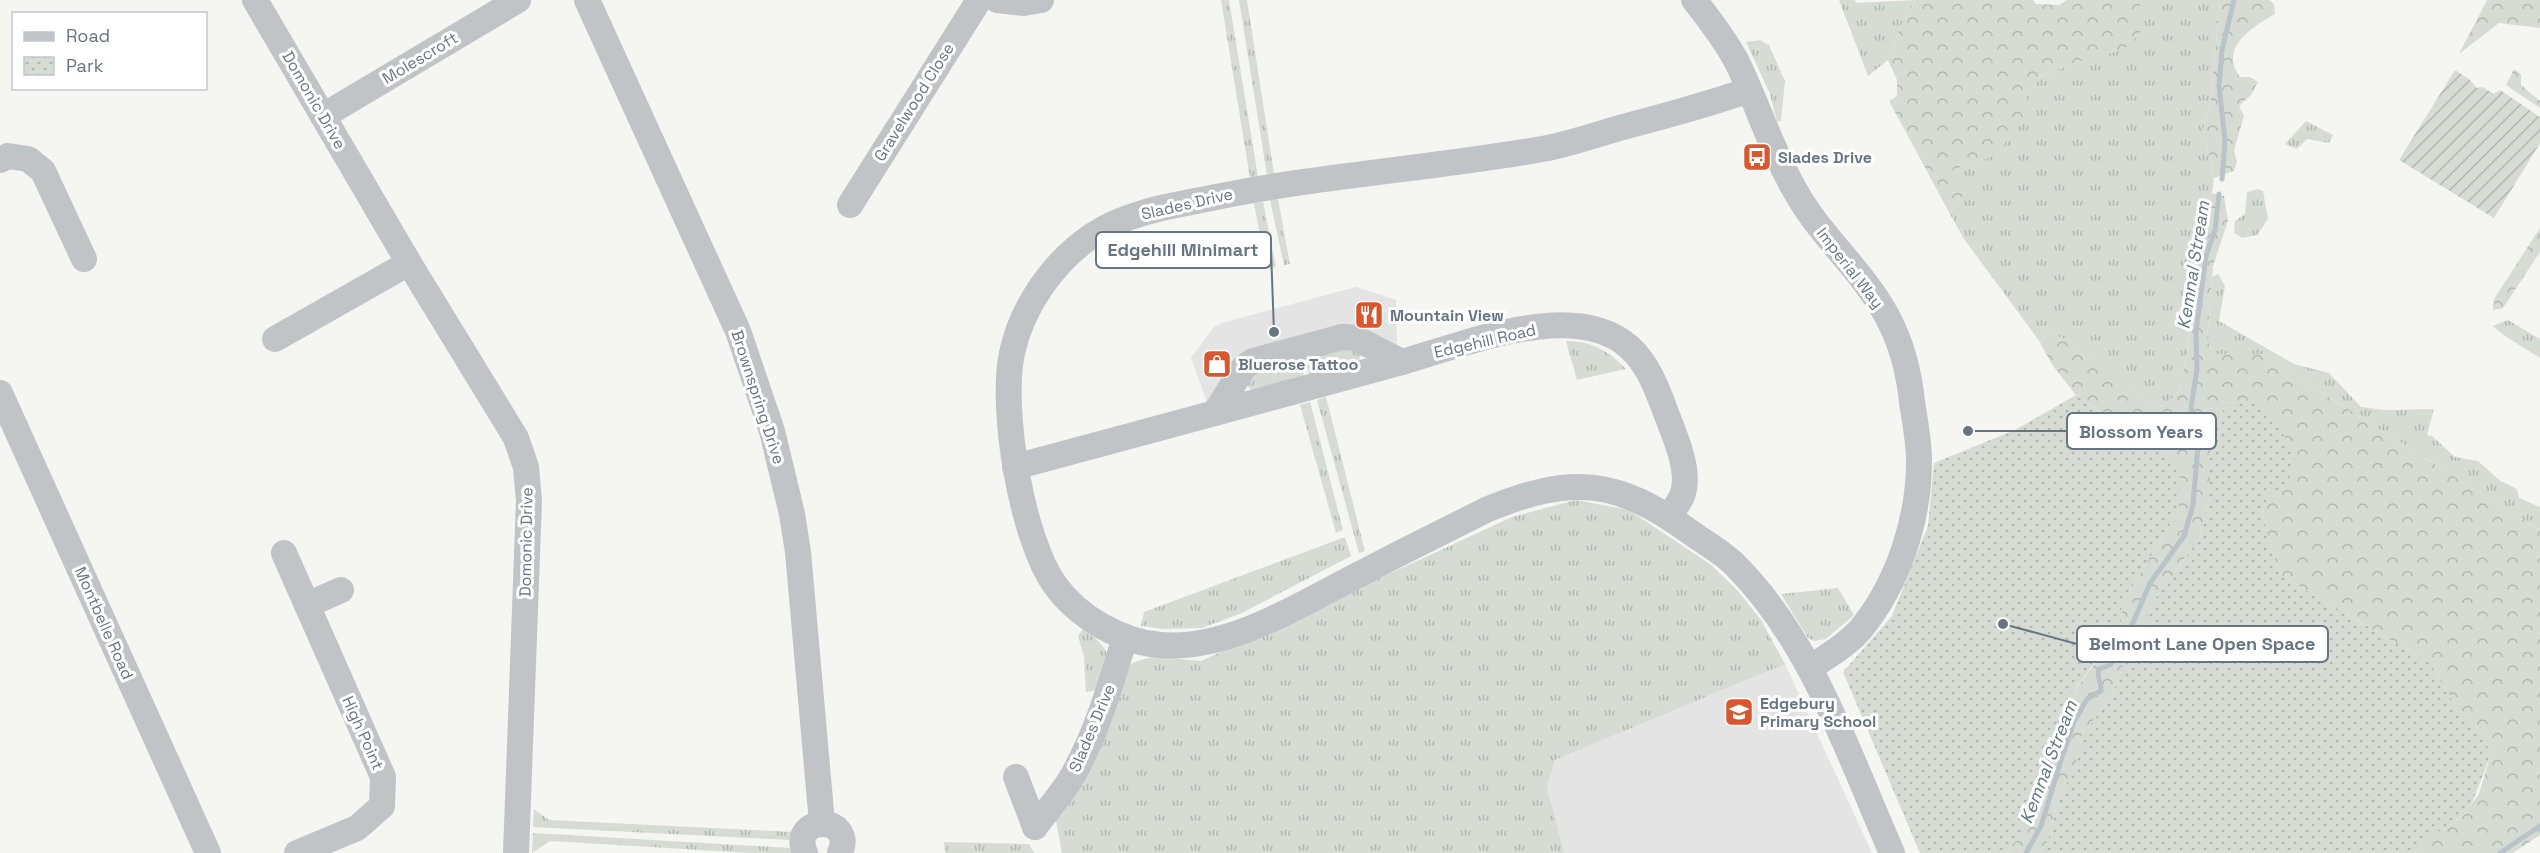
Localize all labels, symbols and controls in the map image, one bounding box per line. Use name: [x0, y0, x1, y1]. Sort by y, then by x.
legend: [12, 12, 207, 90]
text: Road: [66, 24, 110, 47]
street label: Molescroft: [378, 27, 462, 89]
street label: Gravelwood Close: [869, 39, 959, 165]
street label: Domonic Drive: [277, 47, 351, 153]
text: Park: [66, 54, 104, 77]
bus stop icon: Slades Drive: [1741, 141, 1773, 173]
place label: Slades Drive: [1778, 147, 1872, 168]
street label: Slades Drive: [1139, 183, 1235, 225]
water label: Kemnal Stream: [2172, 199, 2215, 331]
street label: Imperial Way: [1812, 223, 1888, 313]
callout: Edgehill Minimart: [1096, 232, 1271, 268]
text: Edgehill Minimart: [1107, 238, 1259, 261]
restaurant icon: Mountain View: [1353, 299, 1385, 331]
place label: Mountain View: [1390, 305, 1504, 326]
street label: Edgehill Road: [1432, 319, 1538, 363]
street label: Brownspring Drive: [726, 327, 790, 467]
shop icon: Bluerose Tattoo: [1201, 348, 1233, 380]
place label: Bluerose Tattoo: [1238, 354, 1359, 375]
callout: Blossom Years: [2067, 413, 2216, 449]
text: Blossom Years: [2079, 420, 2203, 443]
street label: Domonic Drive: [515, 487, 537, 597]
street label: Montbelle Road: [70, 563, 138, 683]
callout: Belmont Lane Open Space: [2077, 626, 2328, 662]
text: Belmont Lane Open Space: [2089, 632, 2315, 655]
street label: Slades Drive: [1064, 681, 1120, 775]
street label: High Point: [337, 693, 389, 773]
place label: Edgebury Primary School: [1760, 693, 1876, 732]
school or university icon: Edgebury Primary School: [1723, 696, 1755, 728]
water label: Kemnal Stream: [2014, 697, 2082, 827]

